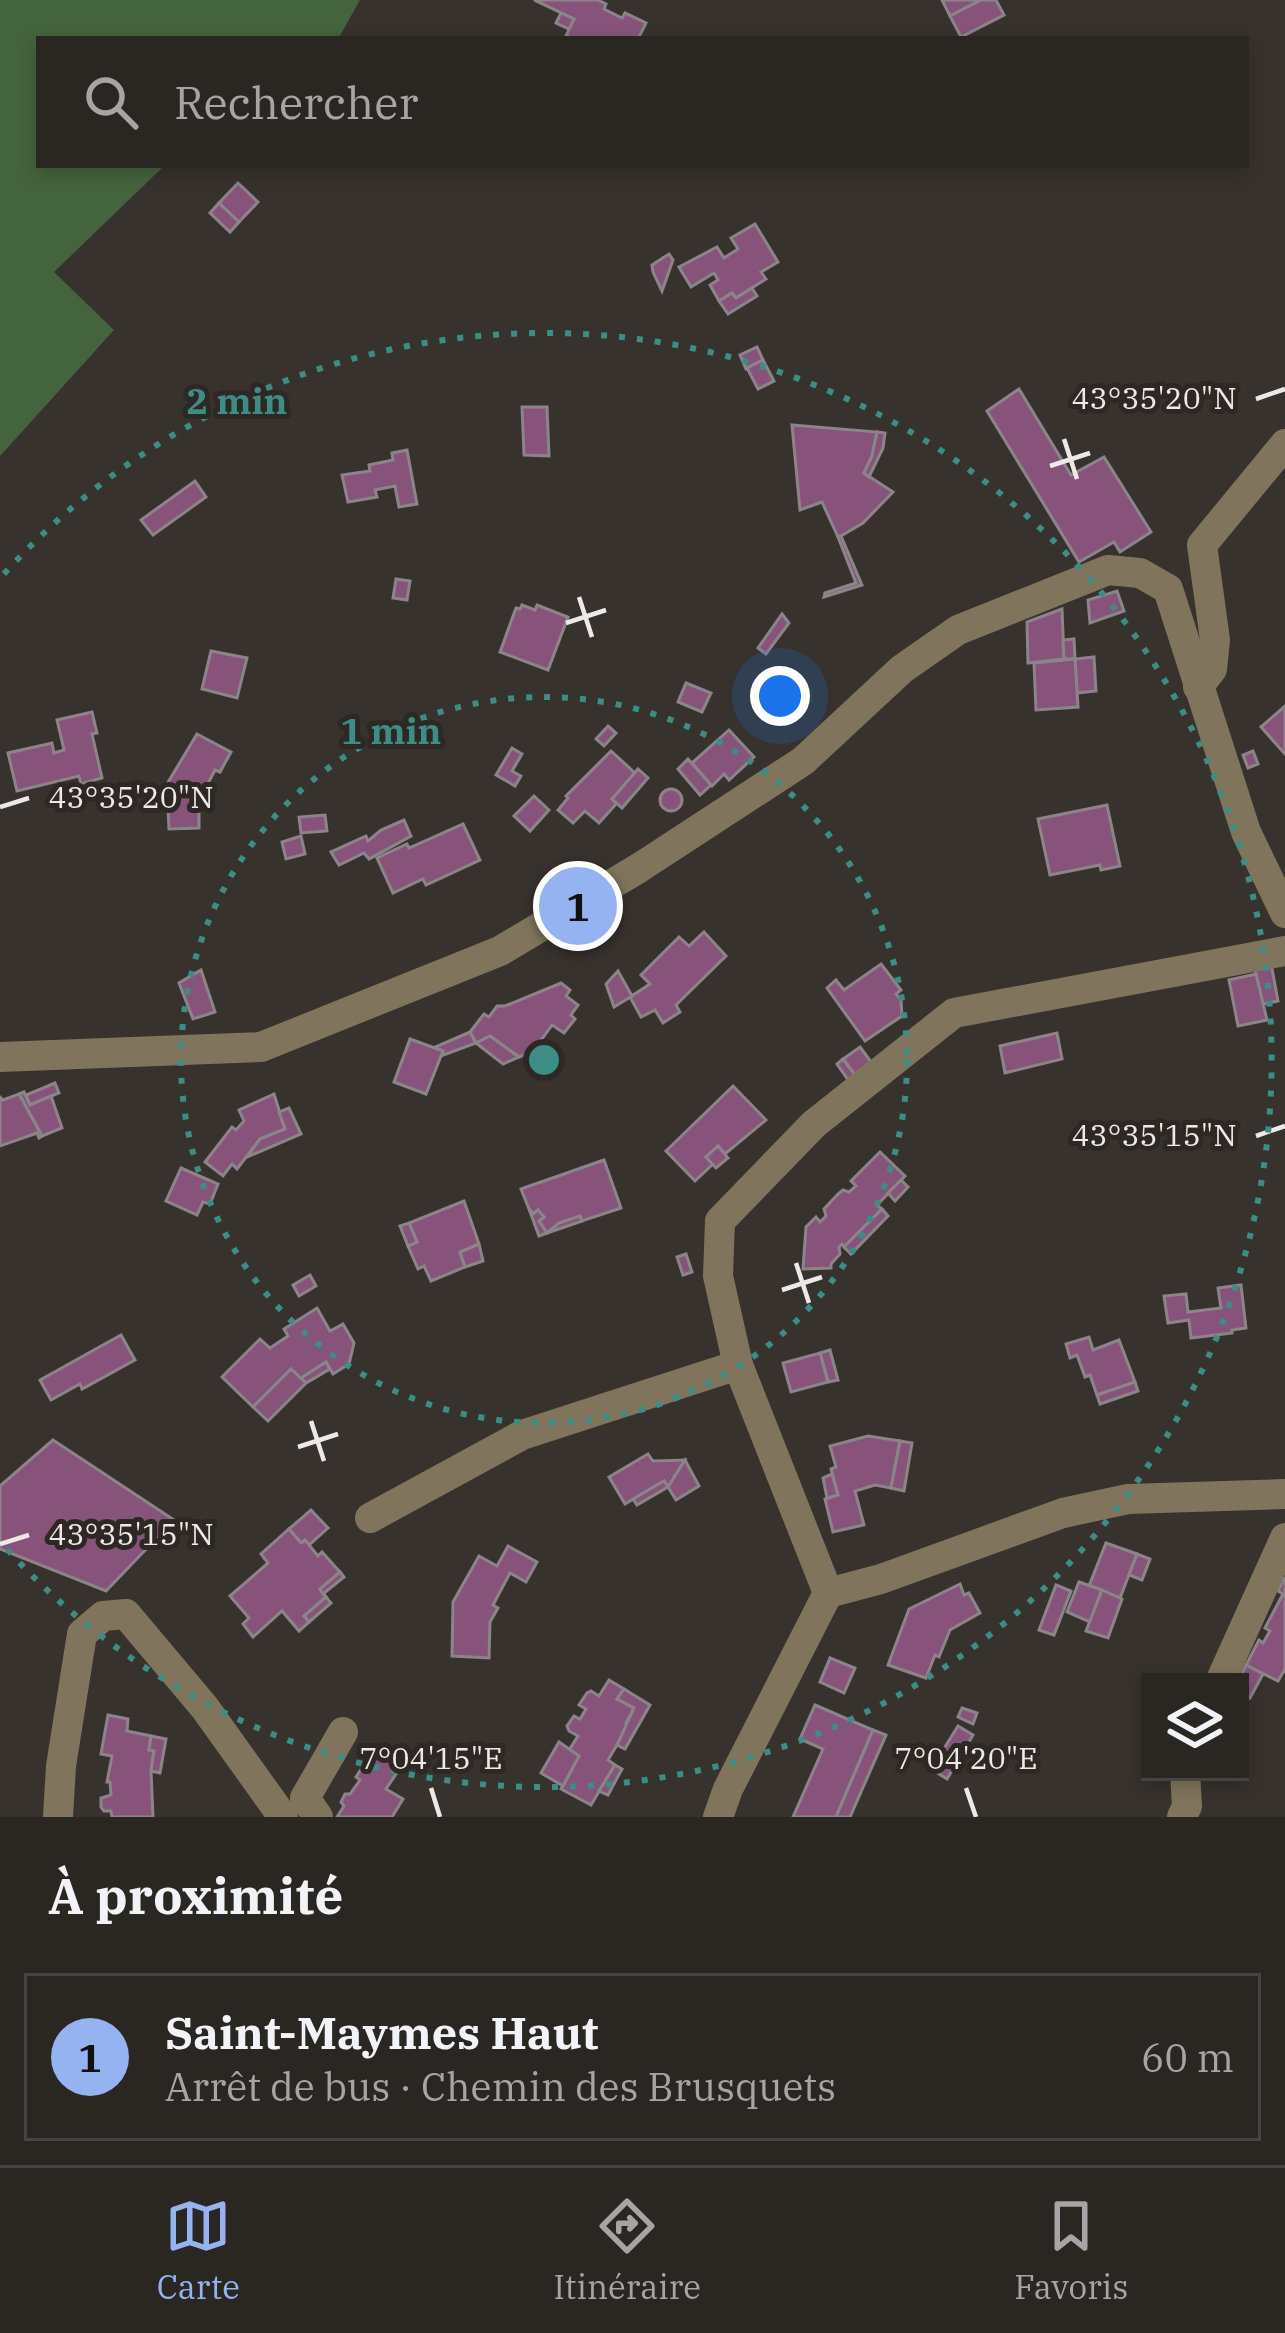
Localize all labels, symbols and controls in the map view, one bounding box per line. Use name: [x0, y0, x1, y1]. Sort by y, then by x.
search box: [36, 36, 1249, 168]
icon: search: [78, 69, 144, 135]
text: Rechercher: [174, 73, 418, 131]
text: 2 min: [187, 377, 287, 424]
text: 43°35'20"N: [1072, 378, 1237, 417]
your location: [750, 666, 810, 726]
text: 1 min: [341, 707, 441, 754]
text: 43°35'20"N: [49, 777, 214, 816]
pin: 1: [539, 861, 617, 951]
centre of rings: [523, 1039, 565, 1081]
text: 43°35'15"N: [1072, 1115, 1237, 1154]
text: 43°35'15"N: [49, 1514, 214, 1553]
map controls: [1141, 1673, 1249, 1781]
button: layers: [1141, 1673, 1249, 1781]
text: 7°04'15"E: [360, 1738, 502, 1777]
text: 7°04'20"E: [895, 1738, 1037, 1777]
text: À proximité: [48, 1862, 343, 1928]
text: Saint-Maymes Haut: [165, 2003, 599, 2061]
text: 1: [78, 2032, 102, 2083]
text: 60 m: [1141, 2032, 1234, 2083]
text: Arrêt de bus · Chemin des Brusquets: [165, 2061, 836, 2112]
tab: Carte: [157, 2193, 240, 2308]
tab: Itinéraire: [553, 2193, 701, 2308]
tab: Favoris: [1014, 2193, 1128, 2308]

